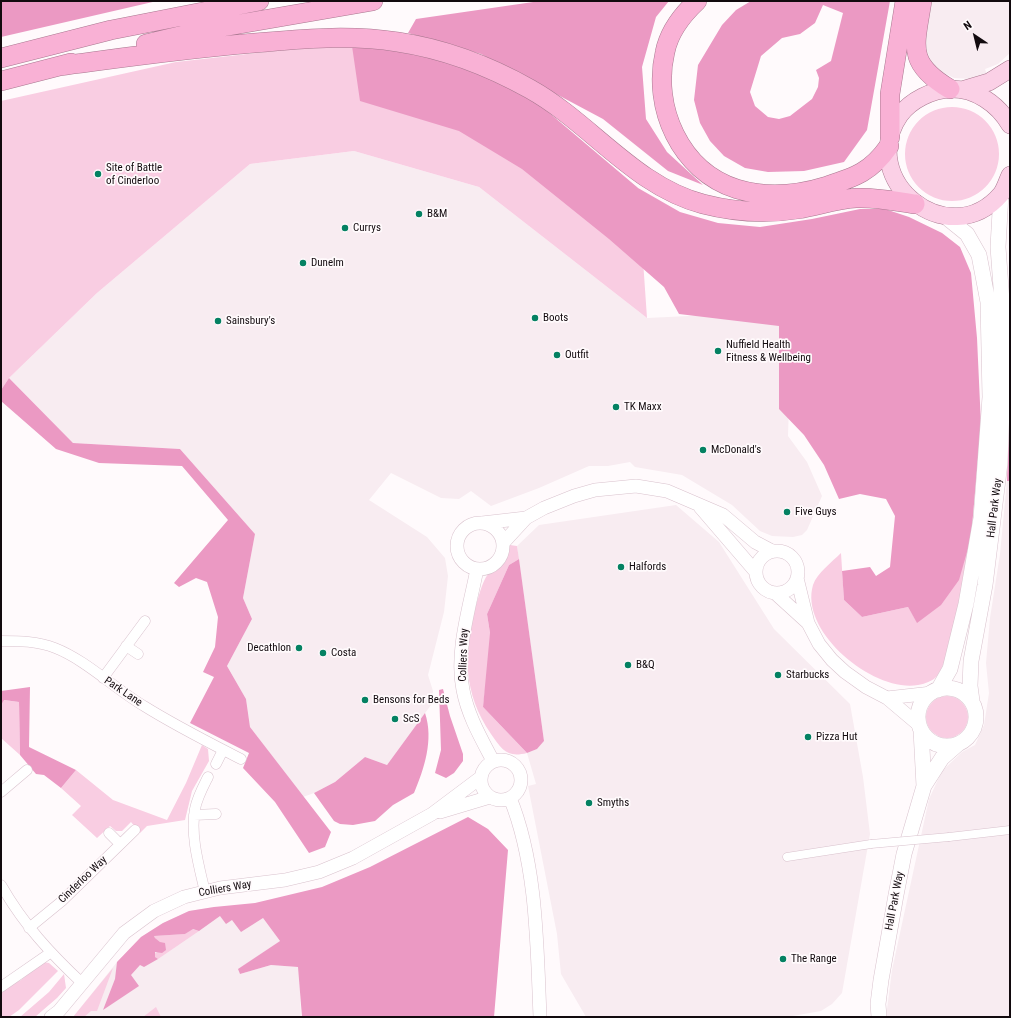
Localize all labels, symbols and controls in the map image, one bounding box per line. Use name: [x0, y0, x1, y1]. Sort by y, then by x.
north arrow: [955, 16, 995, 56]
text: N: [961, 19, 974, 33]
place label: Site of Battle of Cinderloo: [106, 161, 162, 187]
marker: Site of Battle of Cinderloo: [93, 169, 103, 179]
place label: B&M: [427, 207, 447, 221]
marker: B&M: [414, 209, 424, 219]
place label: Currys: [353, 221, 381, 235]
marker: Currys: [340, 223, 350, 233]
place label: Dunelm: [311, 256, 344, 270]
marker: Dunelm: [298, 258, 308, 268]
place label: Boots: [543, 311, 568, 325]
marker: Boots: [530, 313, 540, 323]
place label: Sainsbury's: [226, 314, 275, 328]
marker: Sainsbury's: [213, 316, 223, 326]
place label: Nuffield Health Fitness & Wellbeing: [726, 338, 811, 364]
marker: Nuffield Health Fitness & Wellbeing: [713, 346, 723, 356]
place label: Outfit: [565, 348, 589, 362]
marker: Outfit: [552, 350, 562, 360]
place label: TK Maxx: [624, 400, 661, 414]
marker: TK Maxx: [611, 402, 621, 412]
place label: McDonald's: [711, 443, 761, 457]
marker: McDonald's: [698, 445, 708, 455]
street label: Hall Park Way: [985, 478, 1005, 538]
place label: Five Guys: [795, 505, 837, 519]
marker: Five Guys: [782, 507, 792, 517]
place label: Halfords: [629, 560, 666, 574]
marker: Halfords: [616, 562, 626, 572]
street label: Colliers Way: [456, 628, 472, 682]
place label: Decathlon: [247, 641, 291, 655]
marker: Decathlon: [294, 643, 304, 653]
place label: Costa: [331, 646, 356, 660]
marker: Costa: [318, 648, 328, 658]
place label: B&Q: [636, 658, 655, 672]
marker: B&Q: [623, 660, 633, 670]
place label: Starbucks: [786, 668, 829, 682]
marker: Starbucks: [773, 670, 783, 680]
street label: Park Lane: [101, 674, 145, 710]
place label: Bensons for Beds: [373, 693, 449, 707]
marker: Bensons for Beds: [360, 695, 370, 705]
place label: ScS: [403, 712, 419, 726]
marker: ScS: [390, 714, 400, 724]
place label: Pizza Hut: [816, 730, 857, 744]
marker: Pizza Hut: [803, 732, 813, 742]
place label: Smyths: [597, 796, 629, 810]
marker: Smyths: [584, 798, 594, 808]
street label: Cinderloo Way: [56, 854, 110, 906]
street label: Hall Park Way: [883, 870, 907, 932]
street label: Colliers Way: [198, 878, 252, 900]
place label: The Range: [791, 952, 837, 966]
marker: The Range: [778, 954, 788, 964]

